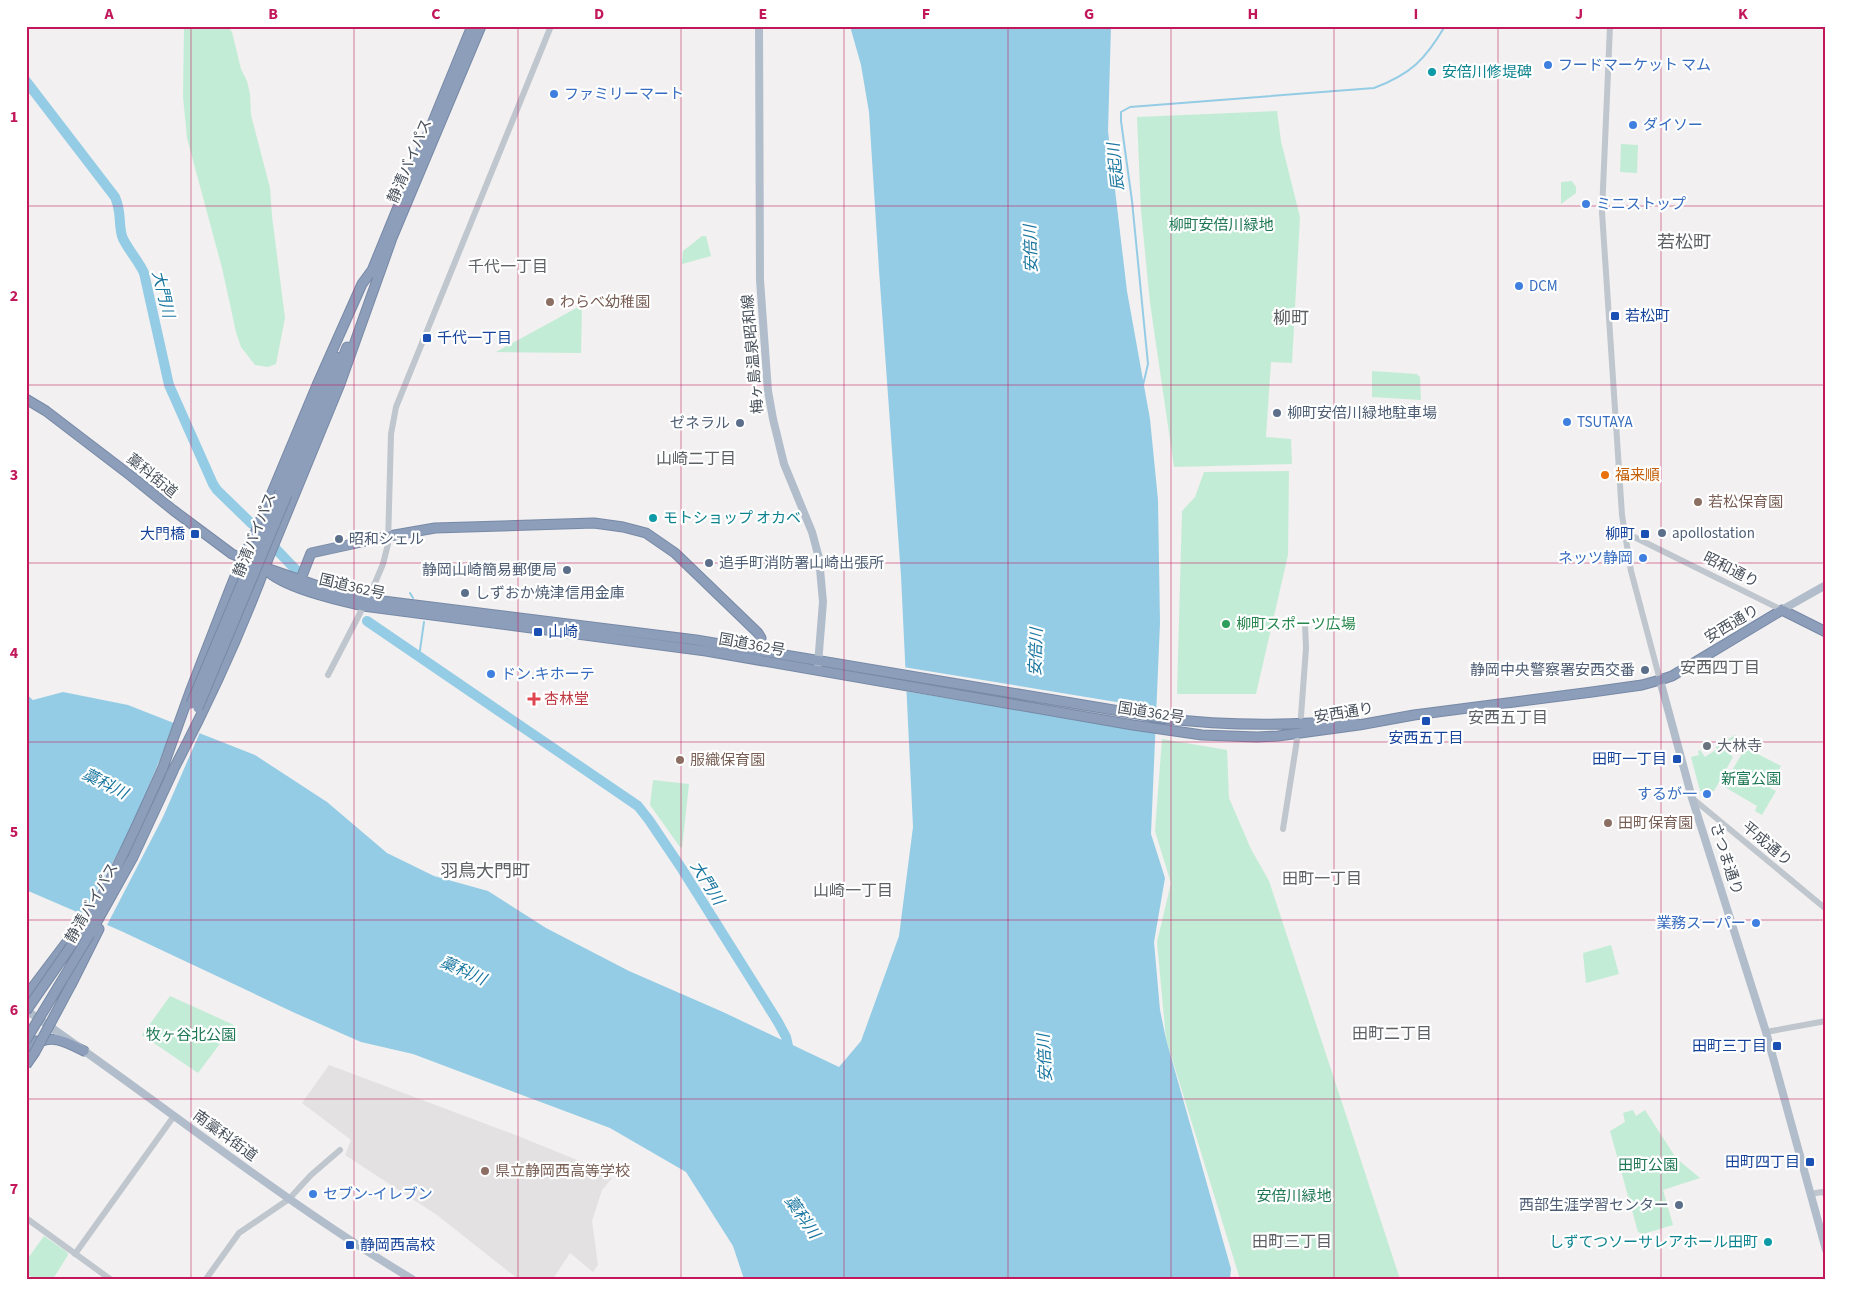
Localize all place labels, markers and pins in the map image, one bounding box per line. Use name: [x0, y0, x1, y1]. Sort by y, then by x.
place label: フードマーケット マム: [1558, 55, 1711, 76]
marker: フードマーケット マム: [1542, 59, 1554, 71]
place label: 安倍川修堤碑: [1442, 62, 1532, 83]
marker: 安倍川修堤碑: [1426, 66, 1438, 78]
place label: ファミリーマート: [564, 84, 684, 105]
marker: ファミリーマート: [548, 88, 560, 100]
place label: ダイソー: [1643, 115, 1703, 136]
marker: ダイソー: [1627, 119, 1639, 131]
place label: ミニストップ: [1596, 194, 1686, 215]
marker: ミニストップ: [1580, 198, 1592, 210]
place label: DCM: [1529, 276, 1558, 297]
marker: DCM: [1513, 280, 1525, 292]
place label: わらべ幼稚園: [560, 292, 650, 313]
marker: わらべ幼稚園: [544, 296, 556, 308]
place label: 若松町: [1625, 306, 1670, 327]
marker: 若松町: [1609, 310, 1621, 322]
place label: 千代一丁目: [437, 328, 512, 349]
marker: 千代一丁目: [421, 332, 433, 344]
place label: 柳町安倍川緑地駐車場: [1287, 403, 1437, 424]
marker: 柳町安倍川緑地駐車場: [1271, 407, 1283, 419]
place label: TSUTAYA: [1577, 412, 1633, 433]
place label: ゼネラル: [670, 413, 730, 434]
marker: TSUTAYA: [1561, 416, 1573, 428]
marker: ゼネラル: [734, 417, 746, 429]
place label: 福来順: [1615, 465, 1660, 486]
marker: 福来順: [1599, 469, 1611, 481]
place label: 若松保育園: [1708, 492, 1783, 513]
marker: 若松保育園: [1692, 496, 1704, 508]
place label: モトショップ オカベ: [663, 508, 801, 529]
marker: モトショップ オカベ: [647, 512, 659, 524]
place label: apollostation: [1672, 523, 1755, 544]
place label: 大門橋: [140, 524, 185, 545]
place label: 柳町: [1605, 524, 1635, 545]
marker: apollostation: [1656, 527, 1668, 539]
marker: 大門橋: [189, 528, 201, 540]
marker: 柳町: [1639, 528, 1651, 540]
place label: 昭和シェル: [349, 529, 424, 550]
marker: 昭和シェル: [333, 533, 345, 545]
place label: ネッツ静岡: [1558, 548, 1633, 569]
marker: ネッツ静岡: [1637, 552, 1649, 564]
place label: 追手町消防署山崎出張所: [719, 553, 884, 574]
marker: 追手町消防署山崎出張所: [703, 557, 715, 569]
place label: 静岡山崎簡易郵便局: [422, 560, 557, 581]
marker: 静岡山崎簡易郵便局: [561, 564, 573, 576]
place label: しずおか焼津信用金庫: [475, 583, 625, 604]
marker: しずおか焼津信用金庫: [459, 587, 471, 599]
place label: 柳町スポーツ広場: [1236, 614, 1356, 635]
marker: 柳町スポーツ広場: [1220, 618, 1232, 630]
place label: 山崎: [548, 622, 578, 643]
marker: 山崎: [532, 626, 544, 638]
place label: 静岡中央警察署安西交番: [1470, 660, 1635, 681]
place label: ドン.キホーテ: [501, 664, 595, 685]
marker: 静岡中央警察署安西交番: [1639, 664, 1651, 676]
marker: ドン.キホーテ: [485, 668, 497, 680]
place label: 杏林堂: [544, 689, 589, 710]
marker: 杏林堂: [528, 693, 540, 705]
marker: 安西五丁目: [1420, 715, 1432, 727]
place label: 安西五丁目: [1388, 728, 1464, 749]
place label: 大林寺: [1717, 736, 1762, 757]
marker: 大林寺: [1701, 740, 1713, 752]
place label: 田町一丁目: [1592, 749, 1667, 770]
place label: 服織保育園: [690, 750, 765, 771]
marker: 田町一丁目: [1671, 753, 1683, 765]
marker: 服織保育園: [674, 754, 686, 766]
place label: するが一: [1637, 784, 1697, 805]
marker: するが一: [1701, 788, 1713, 800]
place label: 田町保育園: [1618, 813, 1693, 834]
marker: 田町保育園: [1602, 817, 1614, 829]
place label: 業務スーパー: [1656, 913, 1746, 934]
marker: 業務スーパー: [1750, 917, 1762, 929]
place label: 田町三丁目: [1692, 1036, 1767, 1057]
marker: 田町三丁目: [1771, 1040, 1783, 1052]
place label: 田町四丁目: [1725, 1152, 1800, 1173]
marker: 田町四丁目: [1804, 1156, 1816, 1168]
place label: 県立静岡西高等学校: [495, 1161, 630, 1182]
marker: 県立静岡西高等学校: [479, 1165, 491, 1177]
place label: セブン-イレブン: [323, 1184, 433, 1205]
marker: セブン-イレブン: [307, 1188, 319, 1200]
place label: 西部生涯学習センター: [1519, 1195, 1669, 1216]
marker: 西部生涯学習センター: [1673, 1199, 1685, 1211]
place label: しずてつソーサレアホール田町: [1549, 1232, 1758, 1253]
place label: 静岡西高校: [360, 1235, 435, 1256]
marker: しずてつソーサレアホール田町: [1762, 1236, 1774, 1248]
marker: 静岡西高校: [344, 1239, 356, 1251]

